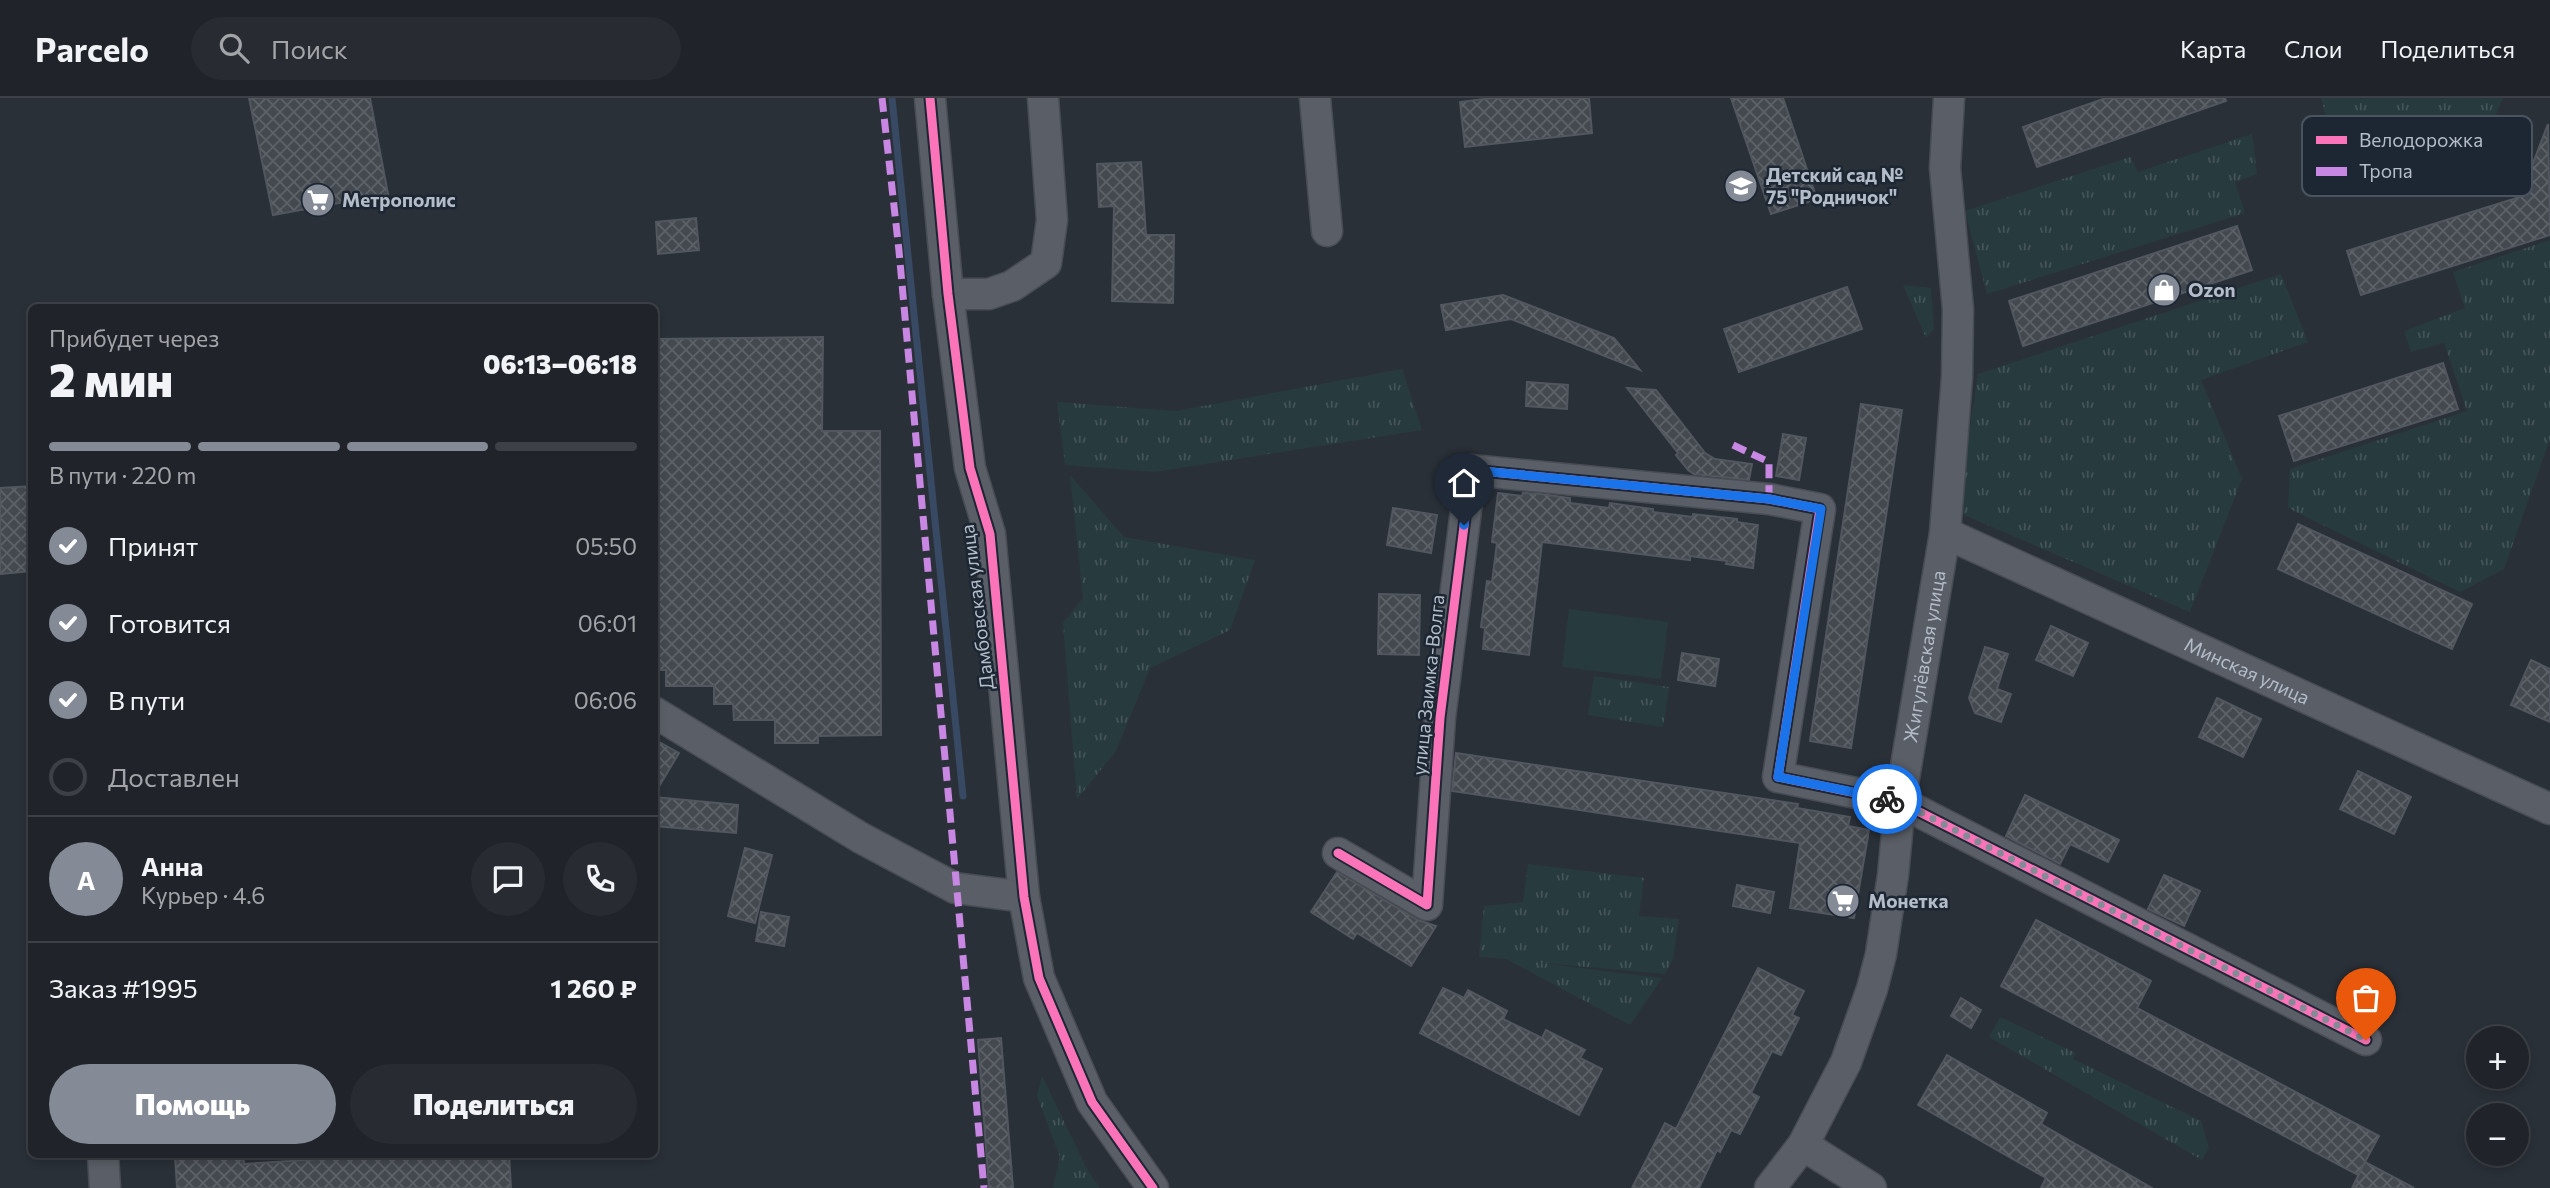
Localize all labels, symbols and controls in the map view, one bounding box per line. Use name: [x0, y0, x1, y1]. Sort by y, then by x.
search box: [191, 17, 681, 80]
text: Parcelo: [35, 28, 149, 69]
icon: search: [215, 29, 253, 67]
text: Поиск: [271, 33, 348, 64]
text: Карта: [2180, 34, 2246, 63]
text: Слои: [2284, 34, 2342, 63]
text: Поделиться: [2380, 34, 2515, 63]
legend: [2302, 116, 2532, 196]
text: Велодорожка: [2359, 128, 2483, 151]
text: Тропа: [2359, 159, 2413, 182]
place label: Детский сад № 75 "Родничок": [1766, 163, 1903, 208]
school or university icon: Детский сад № 75 "Родничок": [1722, 167, 1760, 205]
supermarket icon: Метрополис: [299, 181, 337, 219]
place label: Метрополис: [342, 188, 456, 211]
shop icon: Ozon: [2145, 271, 2183, 309]
place label: Ozon: [2188, 278, 2236, 301]
text: Прибудет через: [49, 324, 219, 352]
text: 06:13–06:18: [483, 348, 637, 379]
text: 2 мин: [49, 350, 173, 406]
pin: [1434, 453, 1494, 525]
text: В пути · 220 m: [49, 461, 196, 489]
icon: home: [1445, 464, 1483, 502]
street label: Дамбовская улица: [955, 523, 998, 691]
icon: check: [49, 527, 87, 565]
text: Принят: [108, 530, 198, 561]
text: 05:50: [575, 532, 637, 560]
street label: Жигулёвская улица: [1898, 569, 1950, 744]
street label: улица Заимка-Волга: [1407, 594, 1448, 776]
icon: check: [49, 604, 87, 642]
text: Готовится: [108, 607, 231, 638]
text: 06:01: [578, 609, 637, 637]
street label: Минская улица: [2181, 632, 2313, 709]
icon: check: [49, 681, 87, 719]
text: В пути: [108, 684, 185, 715]
text: 06:06: [574, 686, 637, 714]
text: Доставлен: [108, 761, 240, 792]
courier: [1852, 764, 1922, 834]
icon: bike: [1868, 780, 1906, 818]
button: chat: [471, 842, 545, 916]
button: phone: [563, 842, 637, 916]
text: Анна: [141, 850, 203, 881]
text: А: [77, 864, 95, 895]
text: Курьер · 4.6: [141, 881, 265, 909]
supermarket icon: Монетка: [1824, 882, 1862, 920]
place label: Монетка: [1868, 889, 1949, 912]
pin: [2336, 968, 2396, 1040]
text: Заказ #1995: [49, 972, 198, 1003]
text: 1 260 ₽: [550, 972, 637, 1003]
icon: bag: [2347, 979, 2385, 1017]
map controls: [2466, 1026, 2529, 1166]
button: +: [2466, 1026, 2529, 1089]
button: Помощь: [49, 1064, 336, 1144]
button: Поделиться: [350, 1064, 637, 1144]
button: −: [2466, 1103, 2529, 1166]

